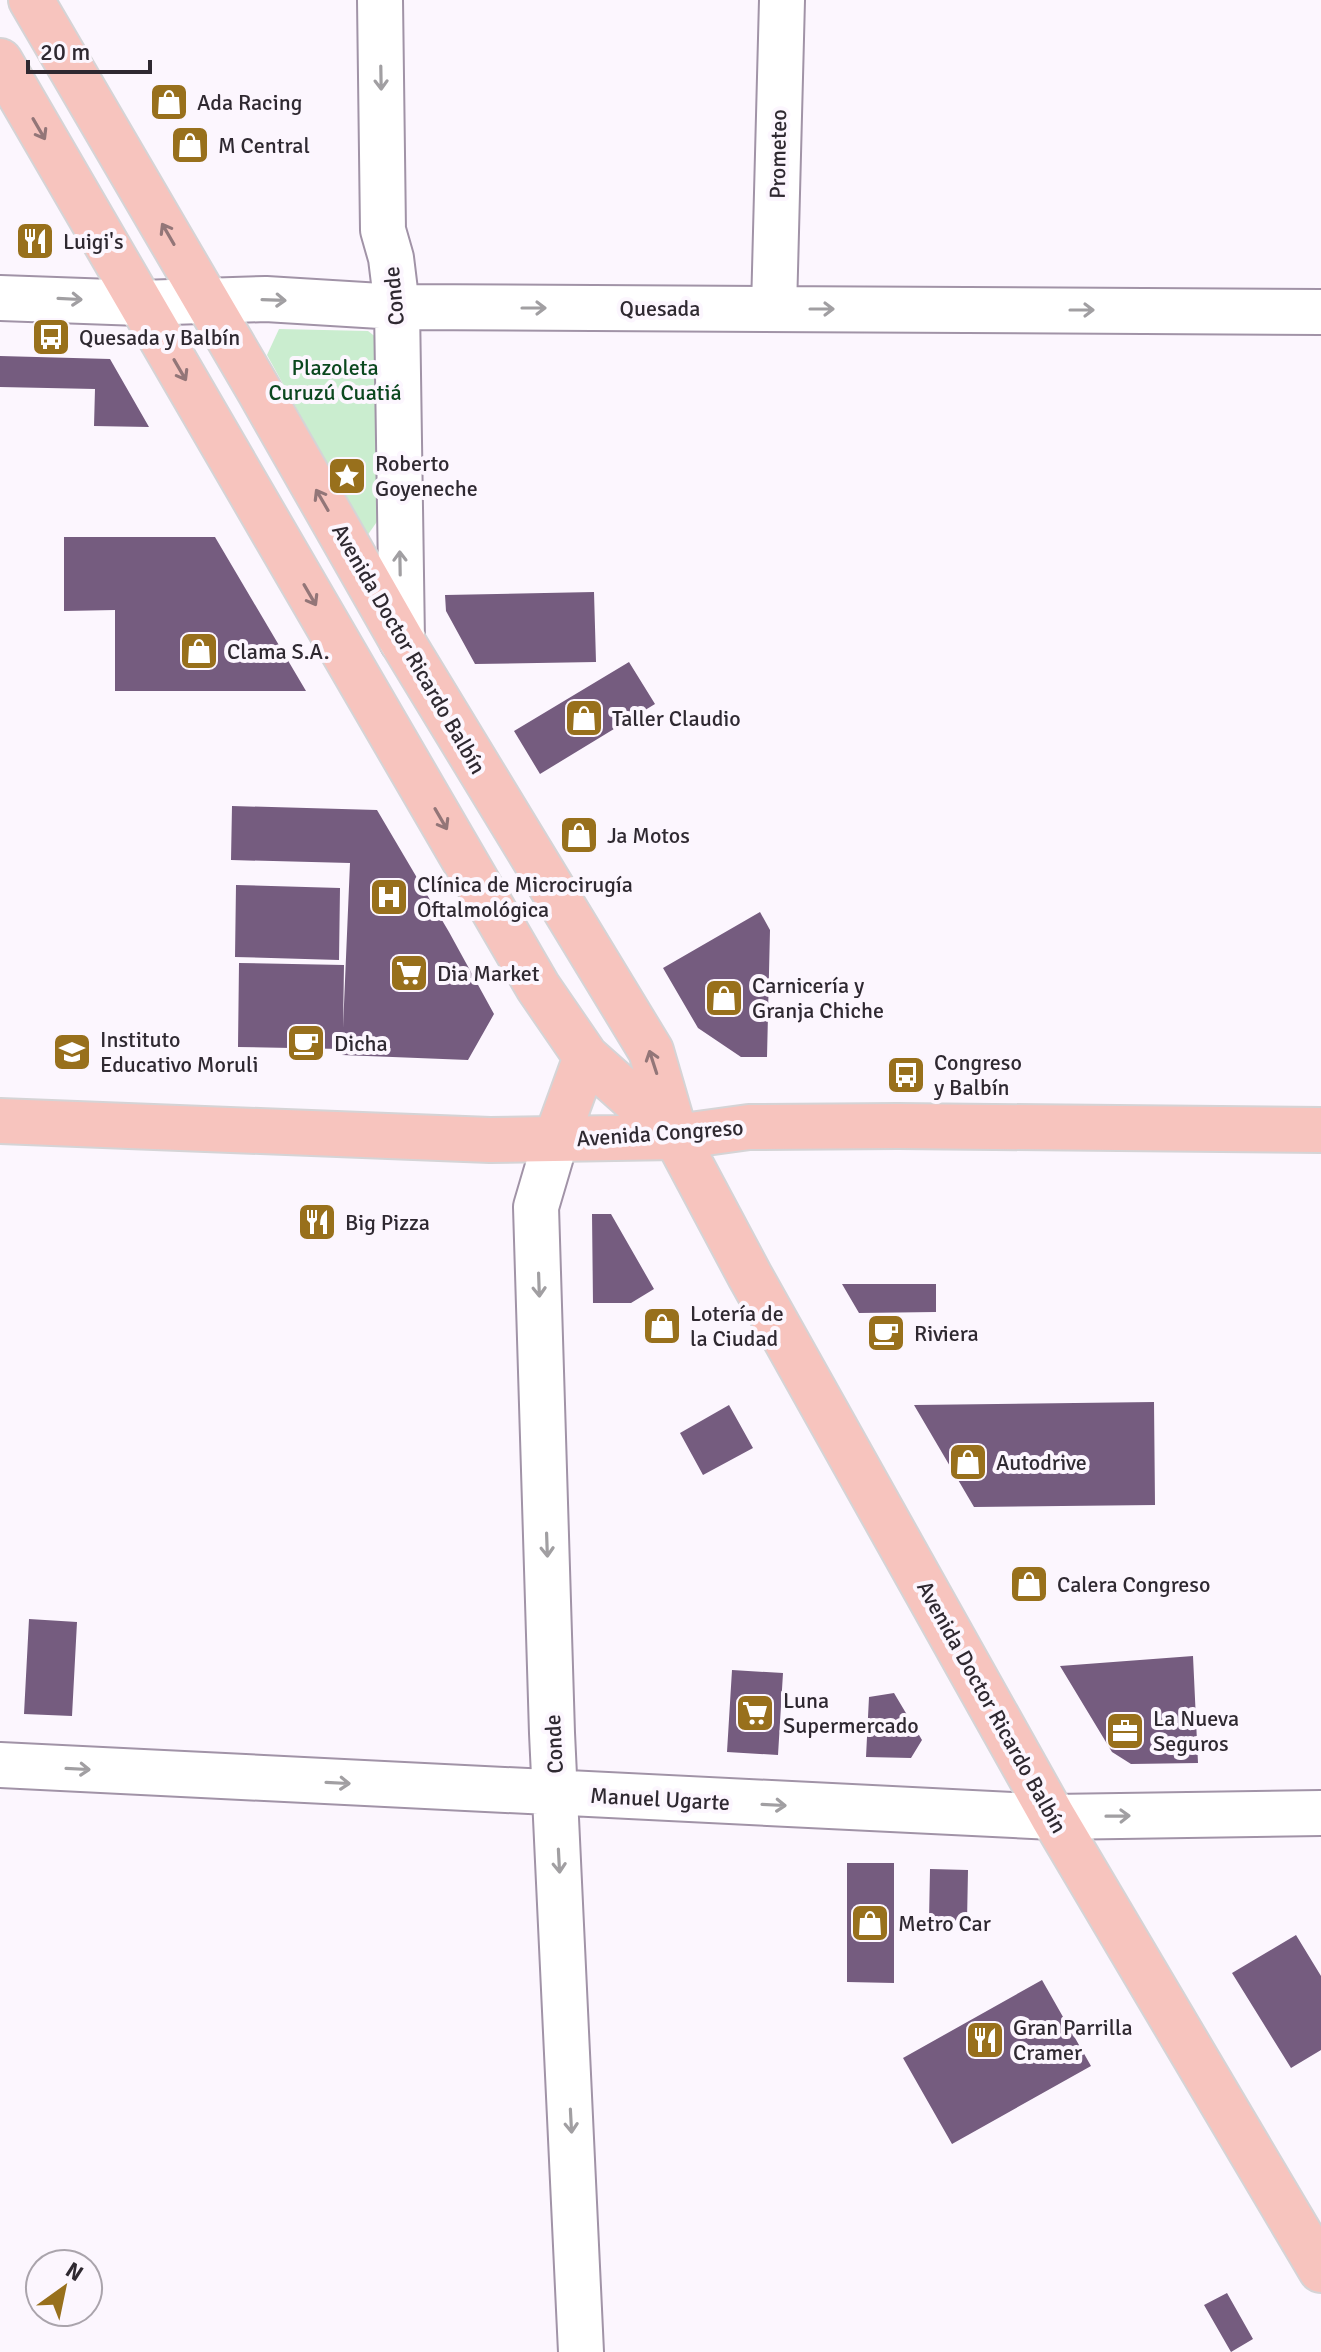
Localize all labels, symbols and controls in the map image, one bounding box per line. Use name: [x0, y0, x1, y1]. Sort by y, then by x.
scale bar: [28, 24, 150, 74]
text: 20 m: [40, 37, 90, 67]
one-way arrow: [373, 64, 389, 91]
shop icon: Ada Racing: [148, 81, 190, 123]
place label: Ada Racing: [197, 89, 302, 116]
street label: Prometeo: [764, 109, 792, 199]
one-way arrow: [31, 117, 47, 140]
shop icon: M Central: [169, 124, 211, 166]
place label: M Central: [218, 132, 310, 159]
restaurant icon: Luigi's: [14, 220, 56, 262]
one-way arrow: [160, 223, 175, 247]
place label: Luigi's: [63, 228, 124, 255]
street label: Conde: [378, 265, 410, 327]
one-way arrow: [56, 292, 83, 307]
one-way arrow: [260, 293, 287, 308]
street label: Quesada: [620, 295, 700, 322]
one-way arrow: [520, 300, 547, 316]
one-way arrow: [808, 301, 835, 317]
one-way arrow: [1068, 302, 1095, 318]
bus stop icon: Quesada y Balbín: [30, 316, 72, 358]
place label: Quesada y Balbín: [79, 324, 240, 351]
park label: Plazoleta Curuzú Cuatiá: [268, 354, 402, 406]
one-way arrow: [172, 358, 188, 381]
place label: Roberto Goyeneche: [375, 450, 478, 502]
place icon: Roberto Goyeneche: [326, 455, 368, 497]
one-way arrow: [314, 489, 330, 512]
street label: Avenida Doctor Ricardo Balbín: [326, 519, 492, 779]
one-way arrow: [392, 550, 408, 577]
one-way arrow: [303, 583, 319, 606]
shop icon: Clama S.A.: [178, 630, 220, 672]
place label: Clama S.A.: [227, 638, 330, 665]
shop icon: Taller Claudio: [563, 697, 605, 739]
place label: Taller Claudio: [612, 705, 741, 732]
one-way arrow: [433, 807, 449, 830]
shop icon: Ja Motos: [558, 814, 600, 856]
place label: Ja Motos: [607, 822, 690, 849]
place label: Clínica de Microcirugía Oftalmológica: [417, 871, 633, 923]
hospital icon: Clínica de Microcirugía Oftalmológica: [368, 876, 410, 918]
supermarket icon: Dia Market: [388, 952, 430, 994]
place label: Dia Market: [437, 960, 540, 987]
place label: Carnicería y Granja Chiche: [752, 972, 884, 1024]
shop icon: Carnicería y Granja Chiche: [703, 977, 745, 1019]
cafe icon: Dicha: [285, 1022, 327, 1064]
place label: Instituto Educativo Moruli: [100, 1026, 258, 1078]
place label: Dicha: [334, 1030, 388, 1057]
school or university icon: Instituto Educativo Moruli: [51, 1031, 93, 1073]
place label: Congreso y Balbín: [934, 1049, 1022, 1101]
one-way arrow: [645, 1050, 660, 1075]
bus stop icon: Congreso y Balbín: [885, 1054, 927, 1096]
street label: Avenida Congreso: [576, 1114, 744, 1152]
restaurant icon: Big Pizza: [296, 1201, 338, 1243]
place label: Big Pizza: [345, 1209, 430, 1236]
one-way arrow: [531, 1271, 546, 1298]
place label: Lotería de la Ciudad: [690, 1300, 784, 1352]
shop icon: Lotería de la Ciudad: [641, 1305, 683, 1347]
cafe icon: Riviera: [865, 1312, 907, 1354]
place label: Riviera: [914, 1320, 979, 1347]
shop icon: Autodrive: [947, 1441, 989, 1483]
place label: Autodrive: [996, 1449, 1087, 1476]
one-way arrow: [539, 1531, 554, 1558]
shop icon: Calera Congreso: [1008, 1563, 1050, 1605]
place label: Calera Congreso: [1057, 1571, 1210, 1598]
street label: Avenida Doctor Ricardo Balbín: [911, 1576, 1073, 1838]
place label: Luna Supermercado: [783, 1687, 919, 1739]
supermarket icon: Luna Supermercado: [734, 1692, 776, 1734]
place label: La Nueva Seguros: [1153, 1705, 1239, 1757]
office icon: La Nueva Seguros: [1104, 1710, 1146, 1752]
street label: Conde: [539, 1714, 569, 1774]
one-way arrow: [64, 1762, 91, 1777]
one-way arrow: [324, 1776, 351, 1791]
street label: Manuel Ugarte: [590, 1782, 730, 1816]
one-way arrow: [760, 1797, 787, 1812]
one-way arrow: [1104, 1809, 1131, 1824]
one-way arrow: [552, 1847, 567, 1874]
shop icon: Metro Car: [849, 1902, 891, 1944]
place label: Metro Car: [898, 1910, 991, 1937]
place label: Gran Parrilla Cramer: [1013, 2014, 1133, 2066]
restaurant icon: Gran Parrilla Cramer: [964, 2019, 1006, 2061]
one-way arrow: [564, 2107, 579, 2134]
north arrow: [24, 2248, 104, 2328]
text: N: [61, 2256, 88, 2287]

